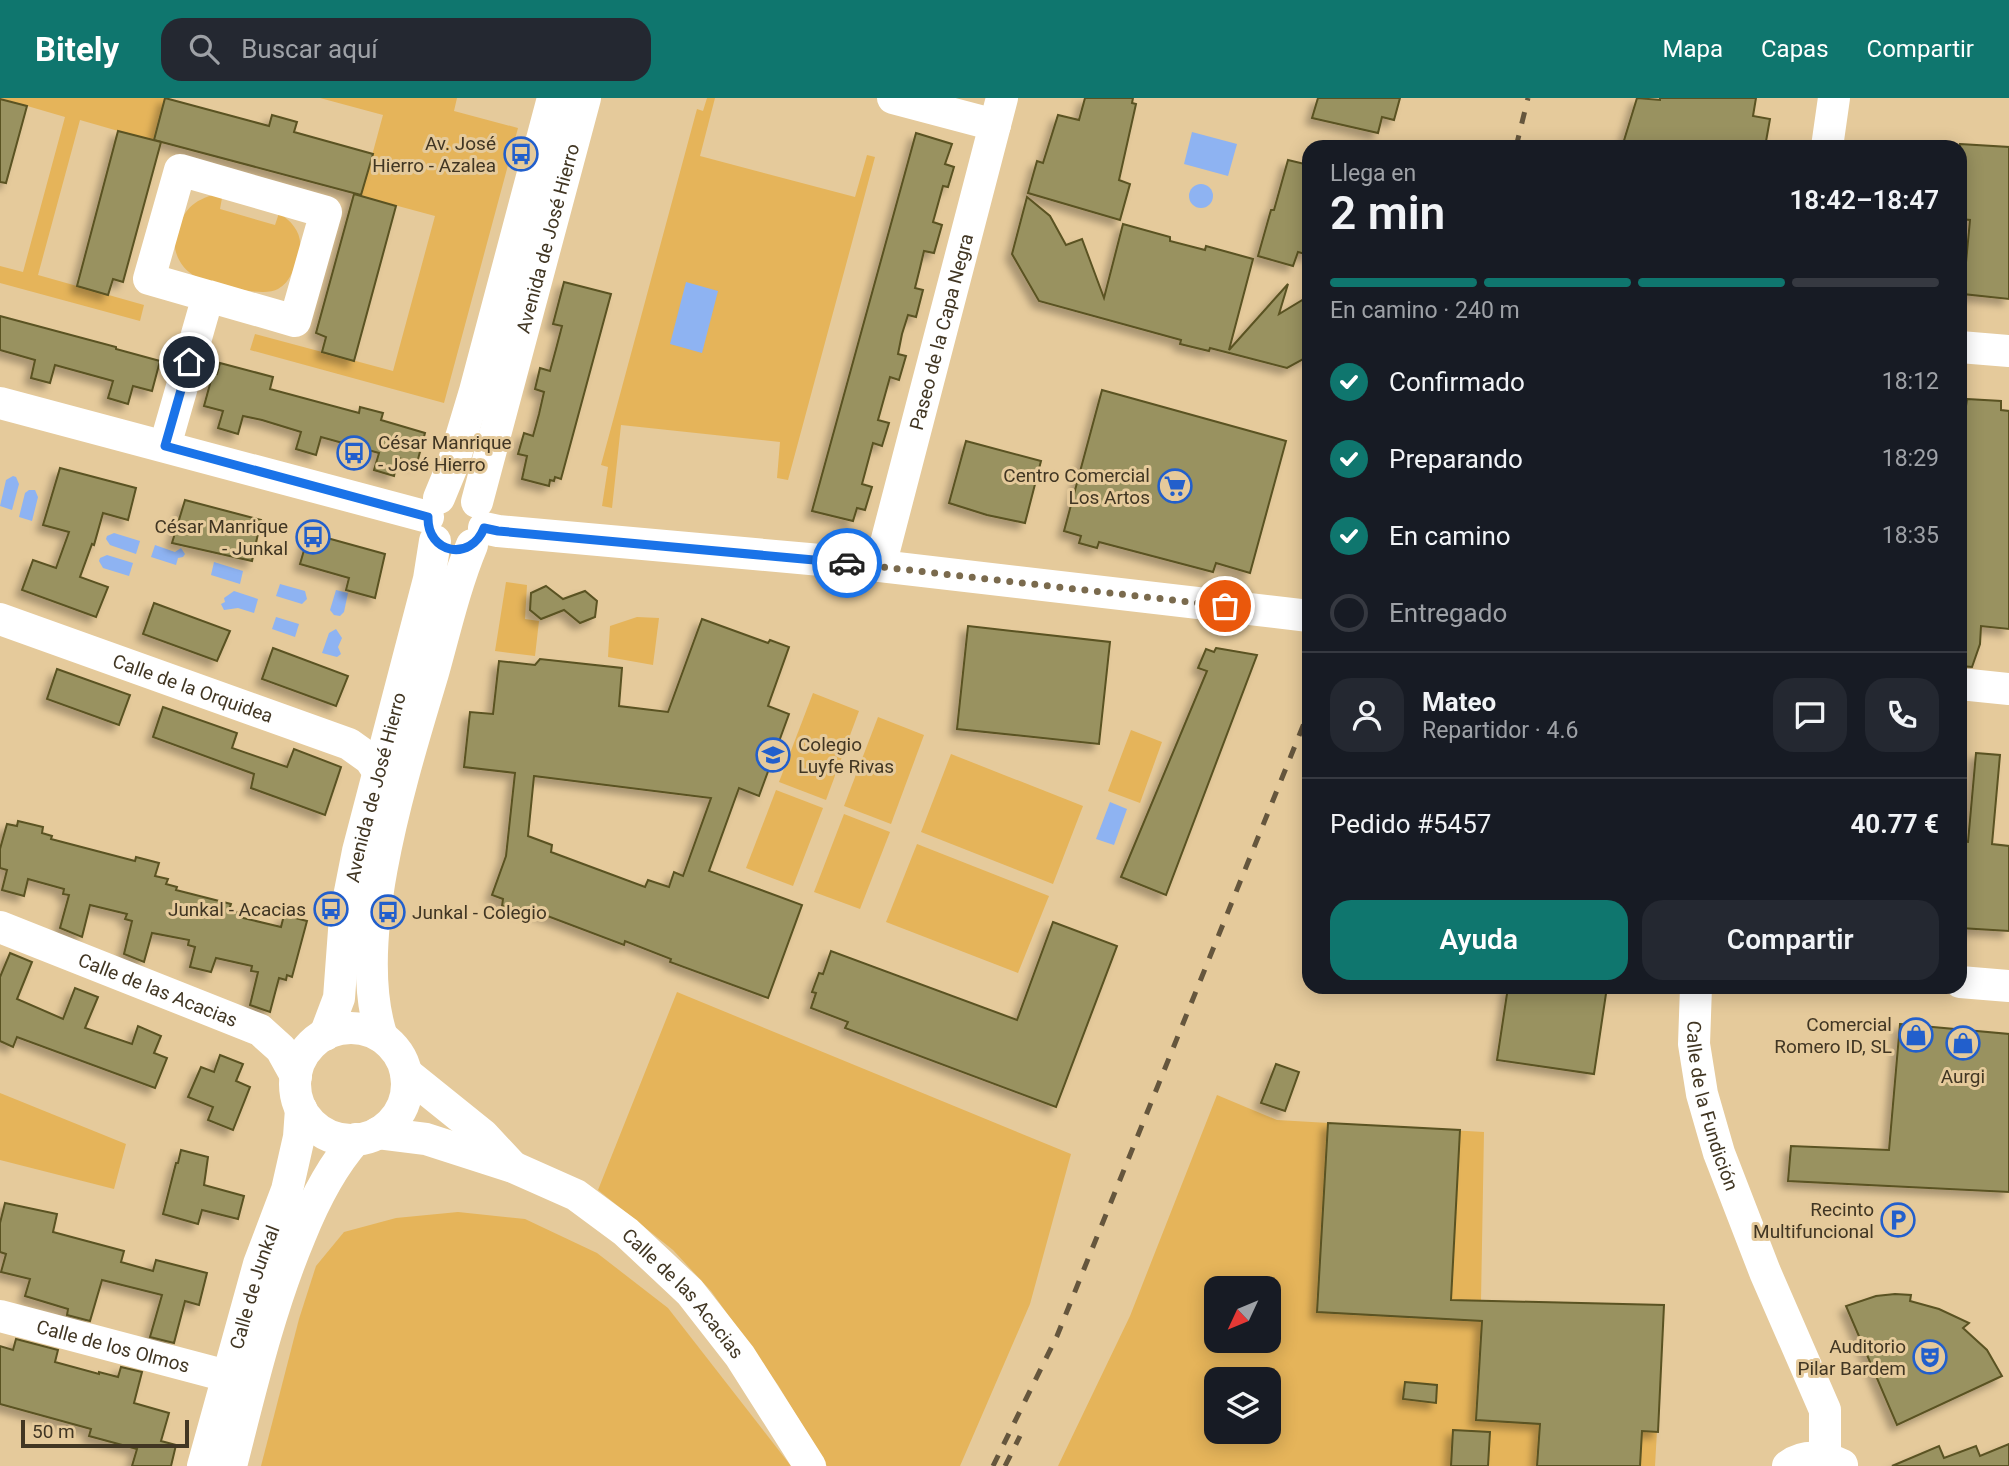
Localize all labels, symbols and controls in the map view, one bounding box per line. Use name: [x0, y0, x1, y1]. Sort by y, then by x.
search box: [161, 18, 651, 81]
text: Bitely: [35, 30, 119, 69]
icon: search: [185, 30, 223, 68]
text: Buscar aquí: [241, 34, 378, 64]
text: Mapa: [1662, 35, 1723, 63]
text: Capas: [1761, 35, 1829, 63]
text: Compartir: [1867, 35, 1974, 63]
place label: Av. José Hierro - Azalea: [372, 132, 496, 177]
bus stop icon: Av. José Hierro - Azalea: [502, 135, 540, 173]
street label: Avenida de José Hierro: [511, 141, 584, 336]
text: Llega en: [1330, 160, 1416, 187]
text: 18:42–18:47: [1789, 185, 1939, 215]
text: 2 min: [1330, 186, 1445, 240]
street label: Paseo de la Capa Negra: [904, 231, 978, 432]
text: En camino · 240 m: [1330, 297, 1520, 324]
pin: [159, 332, 219, 392]
icon: home: [170, 343, 208, 381]
icon: check: [1330, 363, 1368, 401]
text: Confirmado: [1389, 367, 1525, 397]
text: 18:12: [1882, 368, 1939, 395]
place label: César Manrique - José Hierro: [378, 431, 512, 476]
bus stop icon: César Manrique - José Hierro: [335, 434, 373, 472]
icon: check: [1330, 440, 1368, 478]
text: Preparando: [1389, 444, 1523, 474]
text: 18:29: [1882, 445, 1939, 472]
place label: Centro Comercial Los Artos: [1003, 464, 1150, 509]
supermarket icon: Centro Comercial Los Artos: [1156, 467, 1194, 505]
place label: César Manrique - Junkal: [154, 515, 288, 560]
icon: check: [1330, 517, 1368, 555]
bus stop icon: César Manrique - Junkal: [294, 518, 332, 556]
text: En camino: [1389, 521, 1511, 551]
text: 18:35: [1882, 522, 1939, 549]
courier: [812, 528, 882, 598]
icon: car: [828, 544, 866, 582]
pin: [1195, 576, 1255, 636]
icon: bag: [1206, 587, 1244, 625]
text: Entregado: [1389, 598, 1507, 628]
street label: Calle de la Orquidea: [110, 649, 276, 727]
button: person: [1330, 678, 1404, 752]
button: chat: [1773, 678, 1847, 752]
button: phone: [1865, 678, 1939, 752]
text: Mateo: [1422, 687, 1496, 717]
street label: Avenida de José Hierro: [341, 690, 410, 884]
text: Repartidor · 4.6: [1422, 717, 1579, 744]
place label: Colegio Luyfe Rivas: [798, 733, 894, 778]
school or university icon: Colegio Luyfe Rivas: [754, 736, 792, 774]
text: Pedido #5457: [1330, 809, 1491, 839]
text: 40.77 €: [1850, 809, 1939, 839]
bus stop icon: Junkal - Acacias: [312, 890, 350, 928]
bus stop icon: Junkal - Colegio: [369, 893, 407, 931]
place label: Junkal - Acacias: [168, 898, 306, 921]
button: Ayuda: [1330, 900, 1628, 980]
button: Compartir: [1642, 900, 1939, 980]
place label: Junkal - Colegio: [412, 901, 547, 924]
street label: Calle de las Acacias: [75, 948, 241, 1031]
place label: Comercial Romero ID, SL: [1774, 1013, 1892, 1058]
shop icon: Comercial Romero ID, SL: [1897, 1016, 1935, 1054]
street label: Calle de la Fundición: [1683, 1020, 1744, 1194]
shop icon: Aurgi: [1944, 1024, 1982, 1062]
place label: Aurgi: [1941, 1065, 1985, 1088]
place label: Recinto Multifuncional: [1753, 1198, 1874, 1243]
parking icon: Recinto Multifuncional: [1879, 1201, 1917, 1239]
street label: Calle de Junkal: [224, 1222, 284, 1352]
street label: Calle de las Acacias: [618, 1223, 749, 1363]
north arrow: [1204, 1276, 1281, 1353]
map controls: [1204, 1276, 1281, 1444]
street label: Calle de los Olmos: [34, 1315, 192, 1377]
place label: Auditorio Pilar Bardem: [1797, 1335, 1906, 1380]
theatre icon: Auditorio Pilar Bardem: [1911, 1338, 1949, 1376]
button: layers: [1204, 1367, 1281, 1444]
scale bar: [21, 1417, 189, 1449]
text: 50 m: [32, 1420, 75, 1443]

